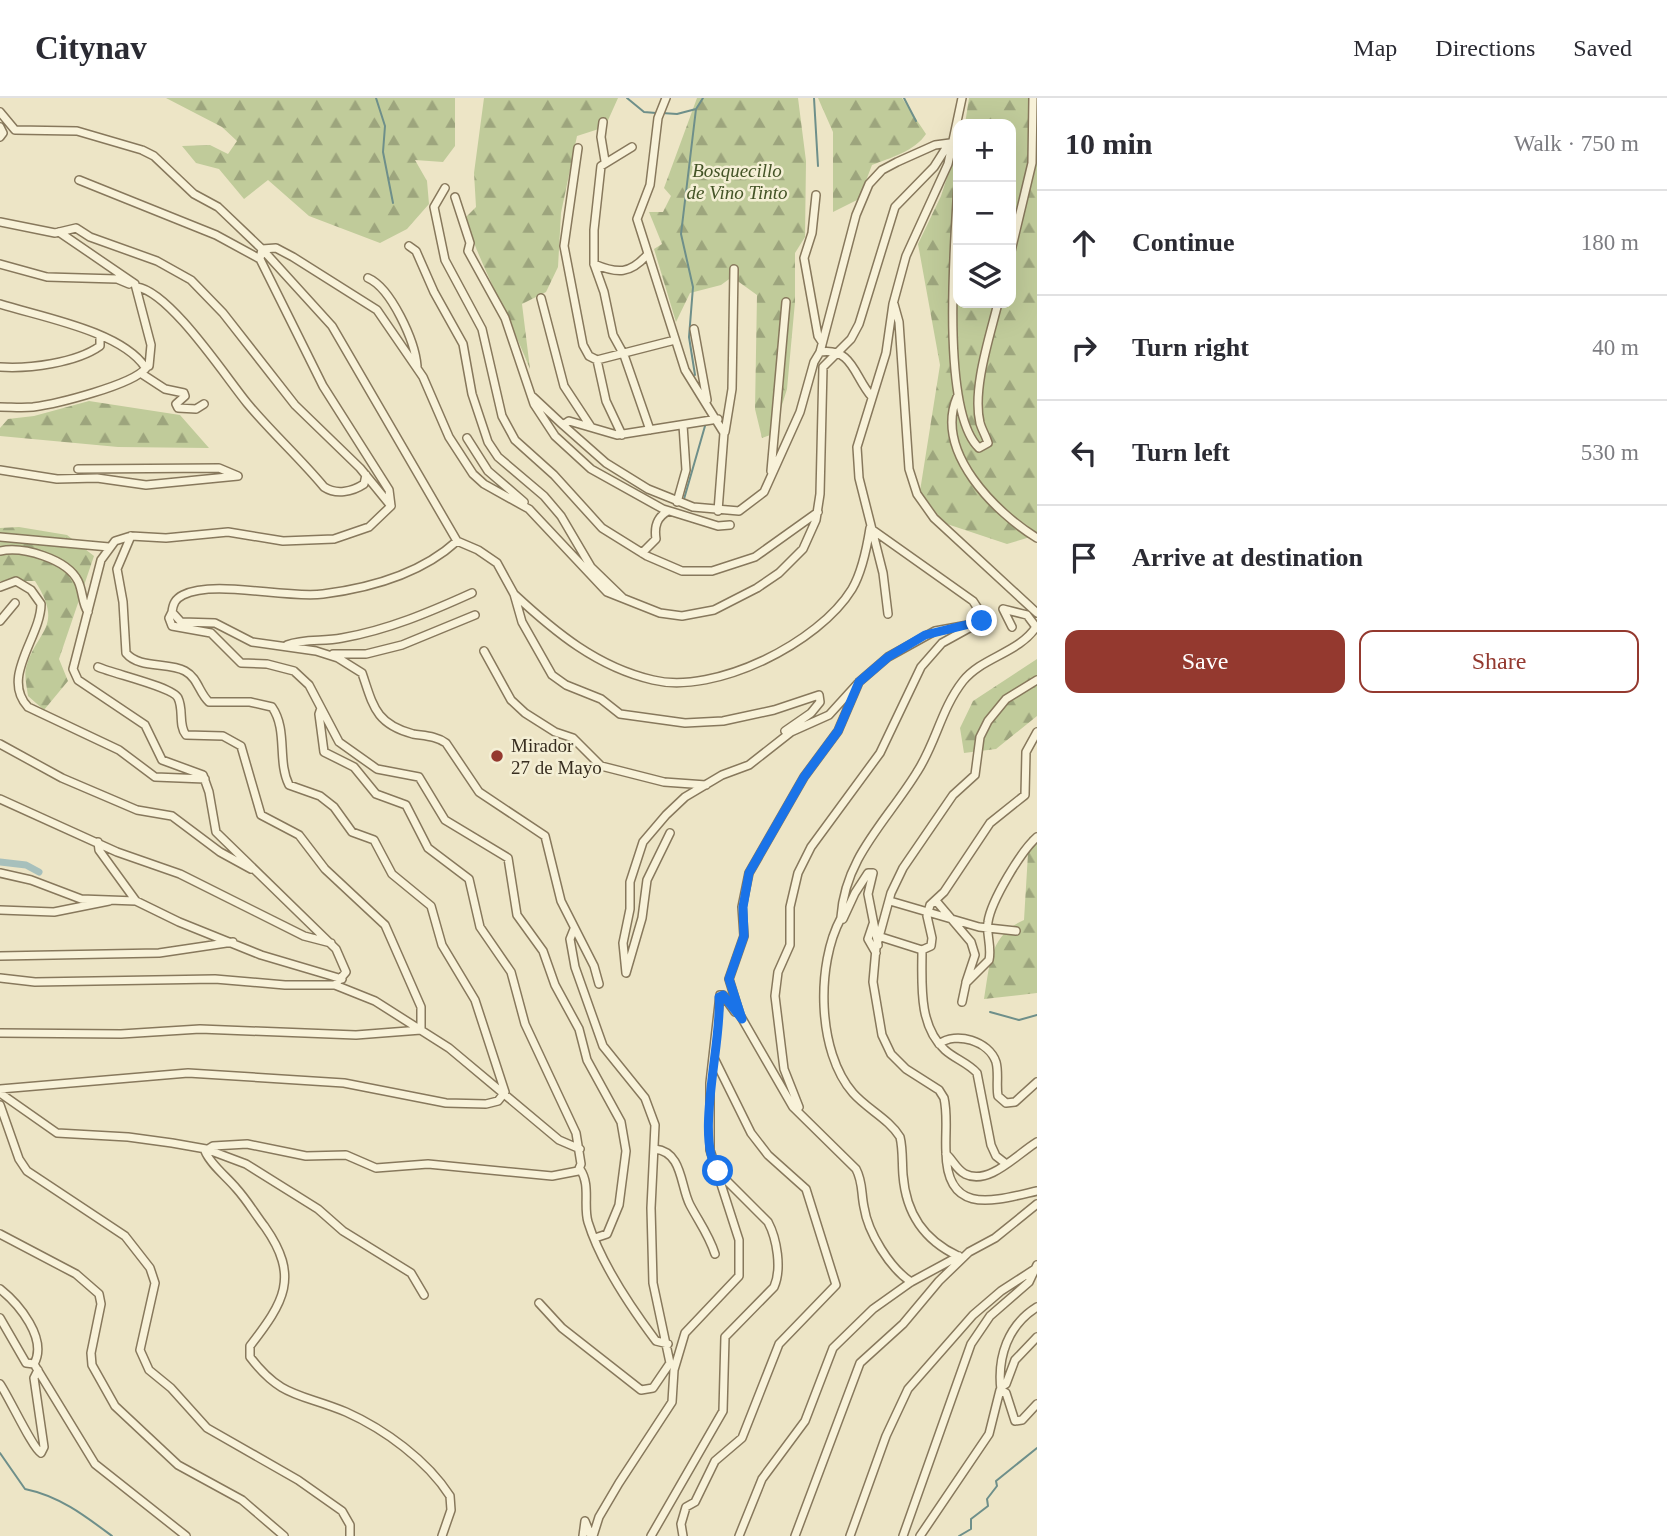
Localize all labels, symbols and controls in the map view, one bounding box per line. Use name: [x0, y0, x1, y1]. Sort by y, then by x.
text: Citynav: [35, 30, 147, 66]
text: Map: [1353, 35, 1397, 61]
text: Directions: [1435, 35, 1535, 61]
text: Saved: [1573, 35, 1632, 61]
map controls: [953, 119, 1016, 308]
button: +: [953, 119, 1016, 182]
text: 10 min: [1065, 127, 1153, 160]
text: Walk · 750 m: [1514, 131, 1639, 156]
park label: Bosquecillo de Vino Tinto: [687, 160, 787, 203]
button: −: [953, 182, 1016, 245]
icon: ahead: [1065, 224, 1103, 262]
text: Continue: [1132, 228, 1235, 257]
text: 180 m: [1581, 230, 1639, 255]
button: layers: [953, 245, 1016, 308]
icon: right: [1065, 329, 1103, 367]
text: Turn right: [1132, 333, 1249, 362]
text: 40 m: [1592, 335, 1639, 360]
icon: left: [1065, 434, 1103, 472]
text: Turn left: [1132, 438, 1230, 467]
text: 530 m: [1581, 440, 1639, 465]
icon: arrive: [1065, 539, 1103, 577]
text: Arrive at destination: [1132, 543, 1363, 572]
route end: [966, 605, 997, 636]
button: Save: [1065, 630, 1345, 693]
button: Share: [1359, 630, 1639, 693]
place label: Mirador 27 de Mayo: [511, 735, 602, 778]
marker: Mirador 27 de Mayo: [489, 748, 505, 764]
route start: [702, 1155, 733, 1186]

